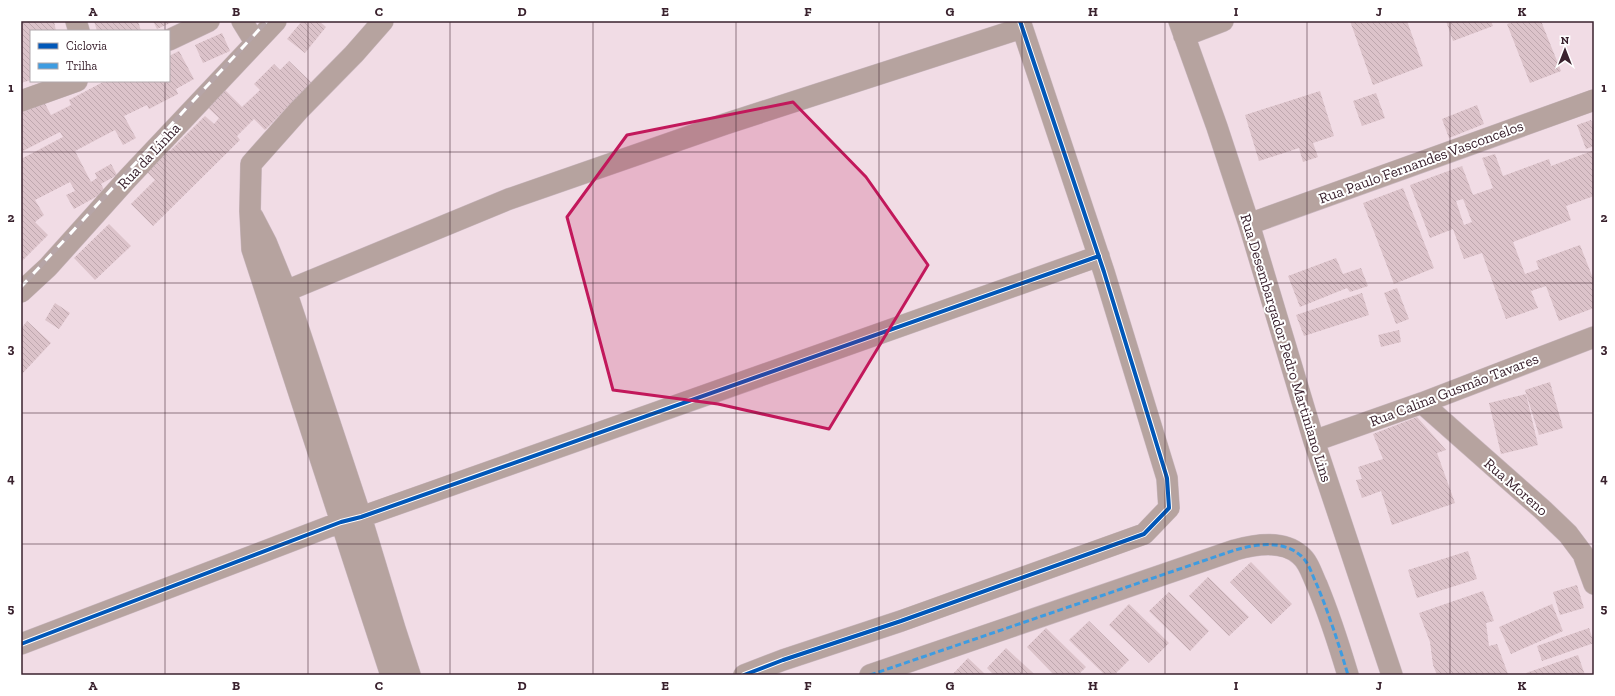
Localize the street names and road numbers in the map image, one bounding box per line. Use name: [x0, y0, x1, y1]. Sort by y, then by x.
street label: Rua Paulo Fernandes Vasconcelos: [1316, 117, 1526, 207]
street label: Rua da Linha: [114, 119, 184, 193]
street label: Rua Desembargador Pedro Martiniano Lins: [1237, 212, 1335, 484]
street label: Rua Calina Gusmão Tavares: [1367, 349, 1541, 431]
street label: Rua Moreno: [1480, 454, 1552, 520]

